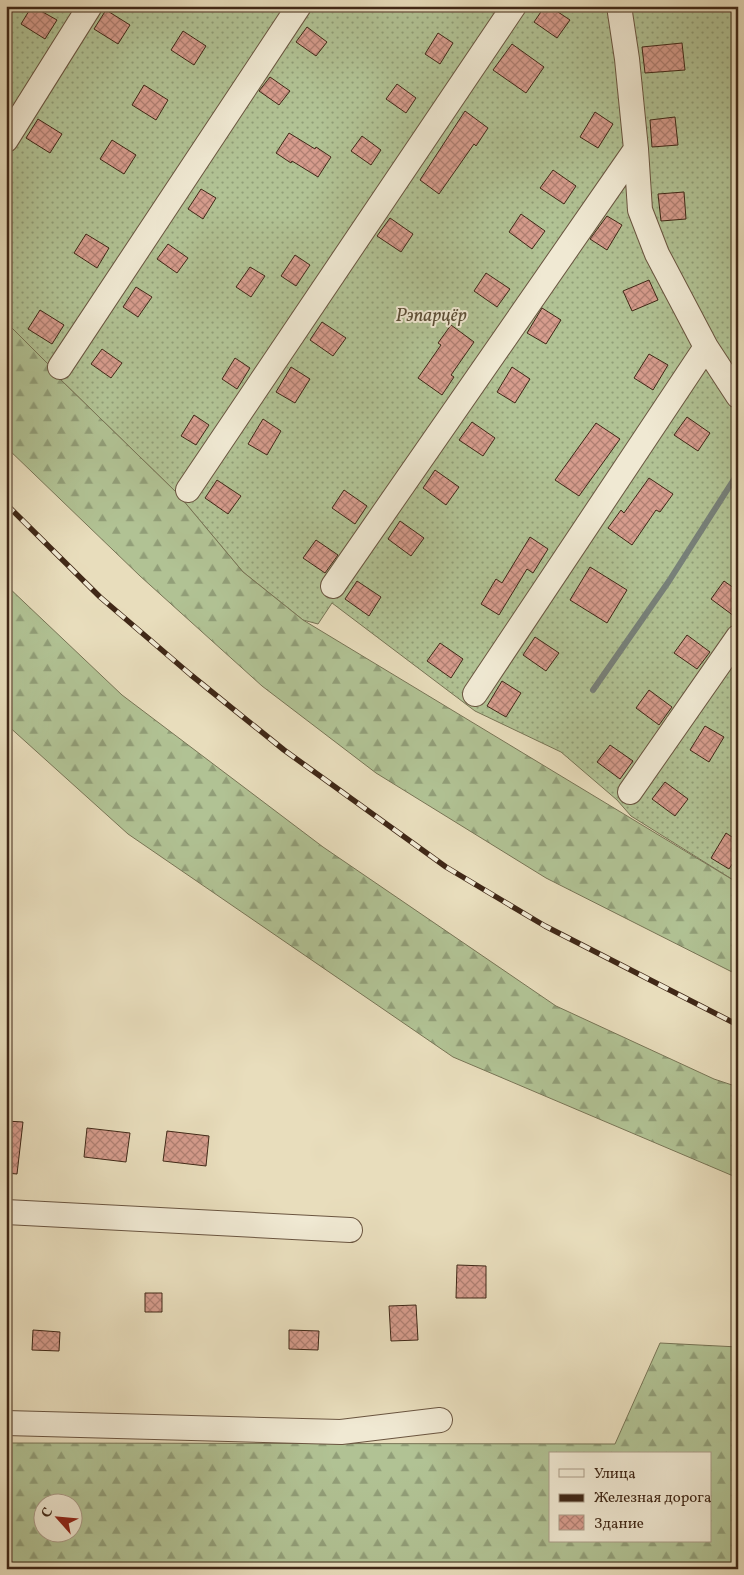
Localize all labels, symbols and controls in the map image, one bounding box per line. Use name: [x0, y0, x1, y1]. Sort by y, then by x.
park label: Рэпарцёр: [395, 303, 467, 329]
legend: [549, 1452, 712, 1542]
text: Улица: [594, 1464, 636, 1485]
text: Железная дорога: [594, 1488, 711, 1509]
north arrow: [32, 1492, 82, 1542]
text: С: [37, 1504, 58, 1521]
text: Здание: [594, 1514, 644, 1535]

